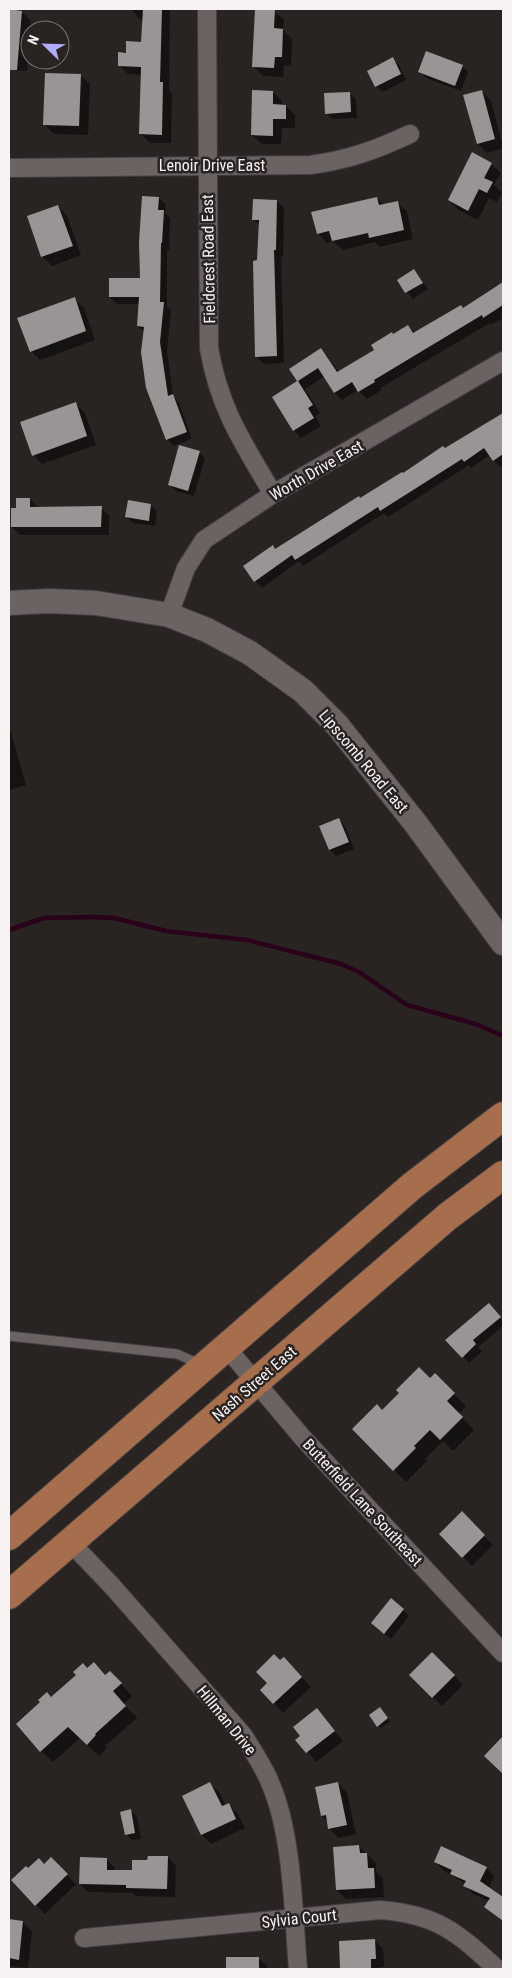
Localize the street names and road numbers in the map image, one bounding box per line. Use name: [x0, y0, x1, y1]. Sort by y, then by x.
street label: Lenoir Drive East: [159, 156, 265, 175]
street label: Fieldcrest Road East: [198, 194, 219, 324]
street label: Worth Drive East: [266, 436, 367, 505]
street label: Lipscomb Road East: [315, 706, 413, 817]
street label: Nash Street East: [208, 1342, 300, 1425]
street label: Butterfield Lane Southeast: [299, 1435, 427, 1570]
street label: Hillman Drive: [193, 1682, 260, 1759]
street label: Sylvia Court: [261, 1905, 338, 1932]

